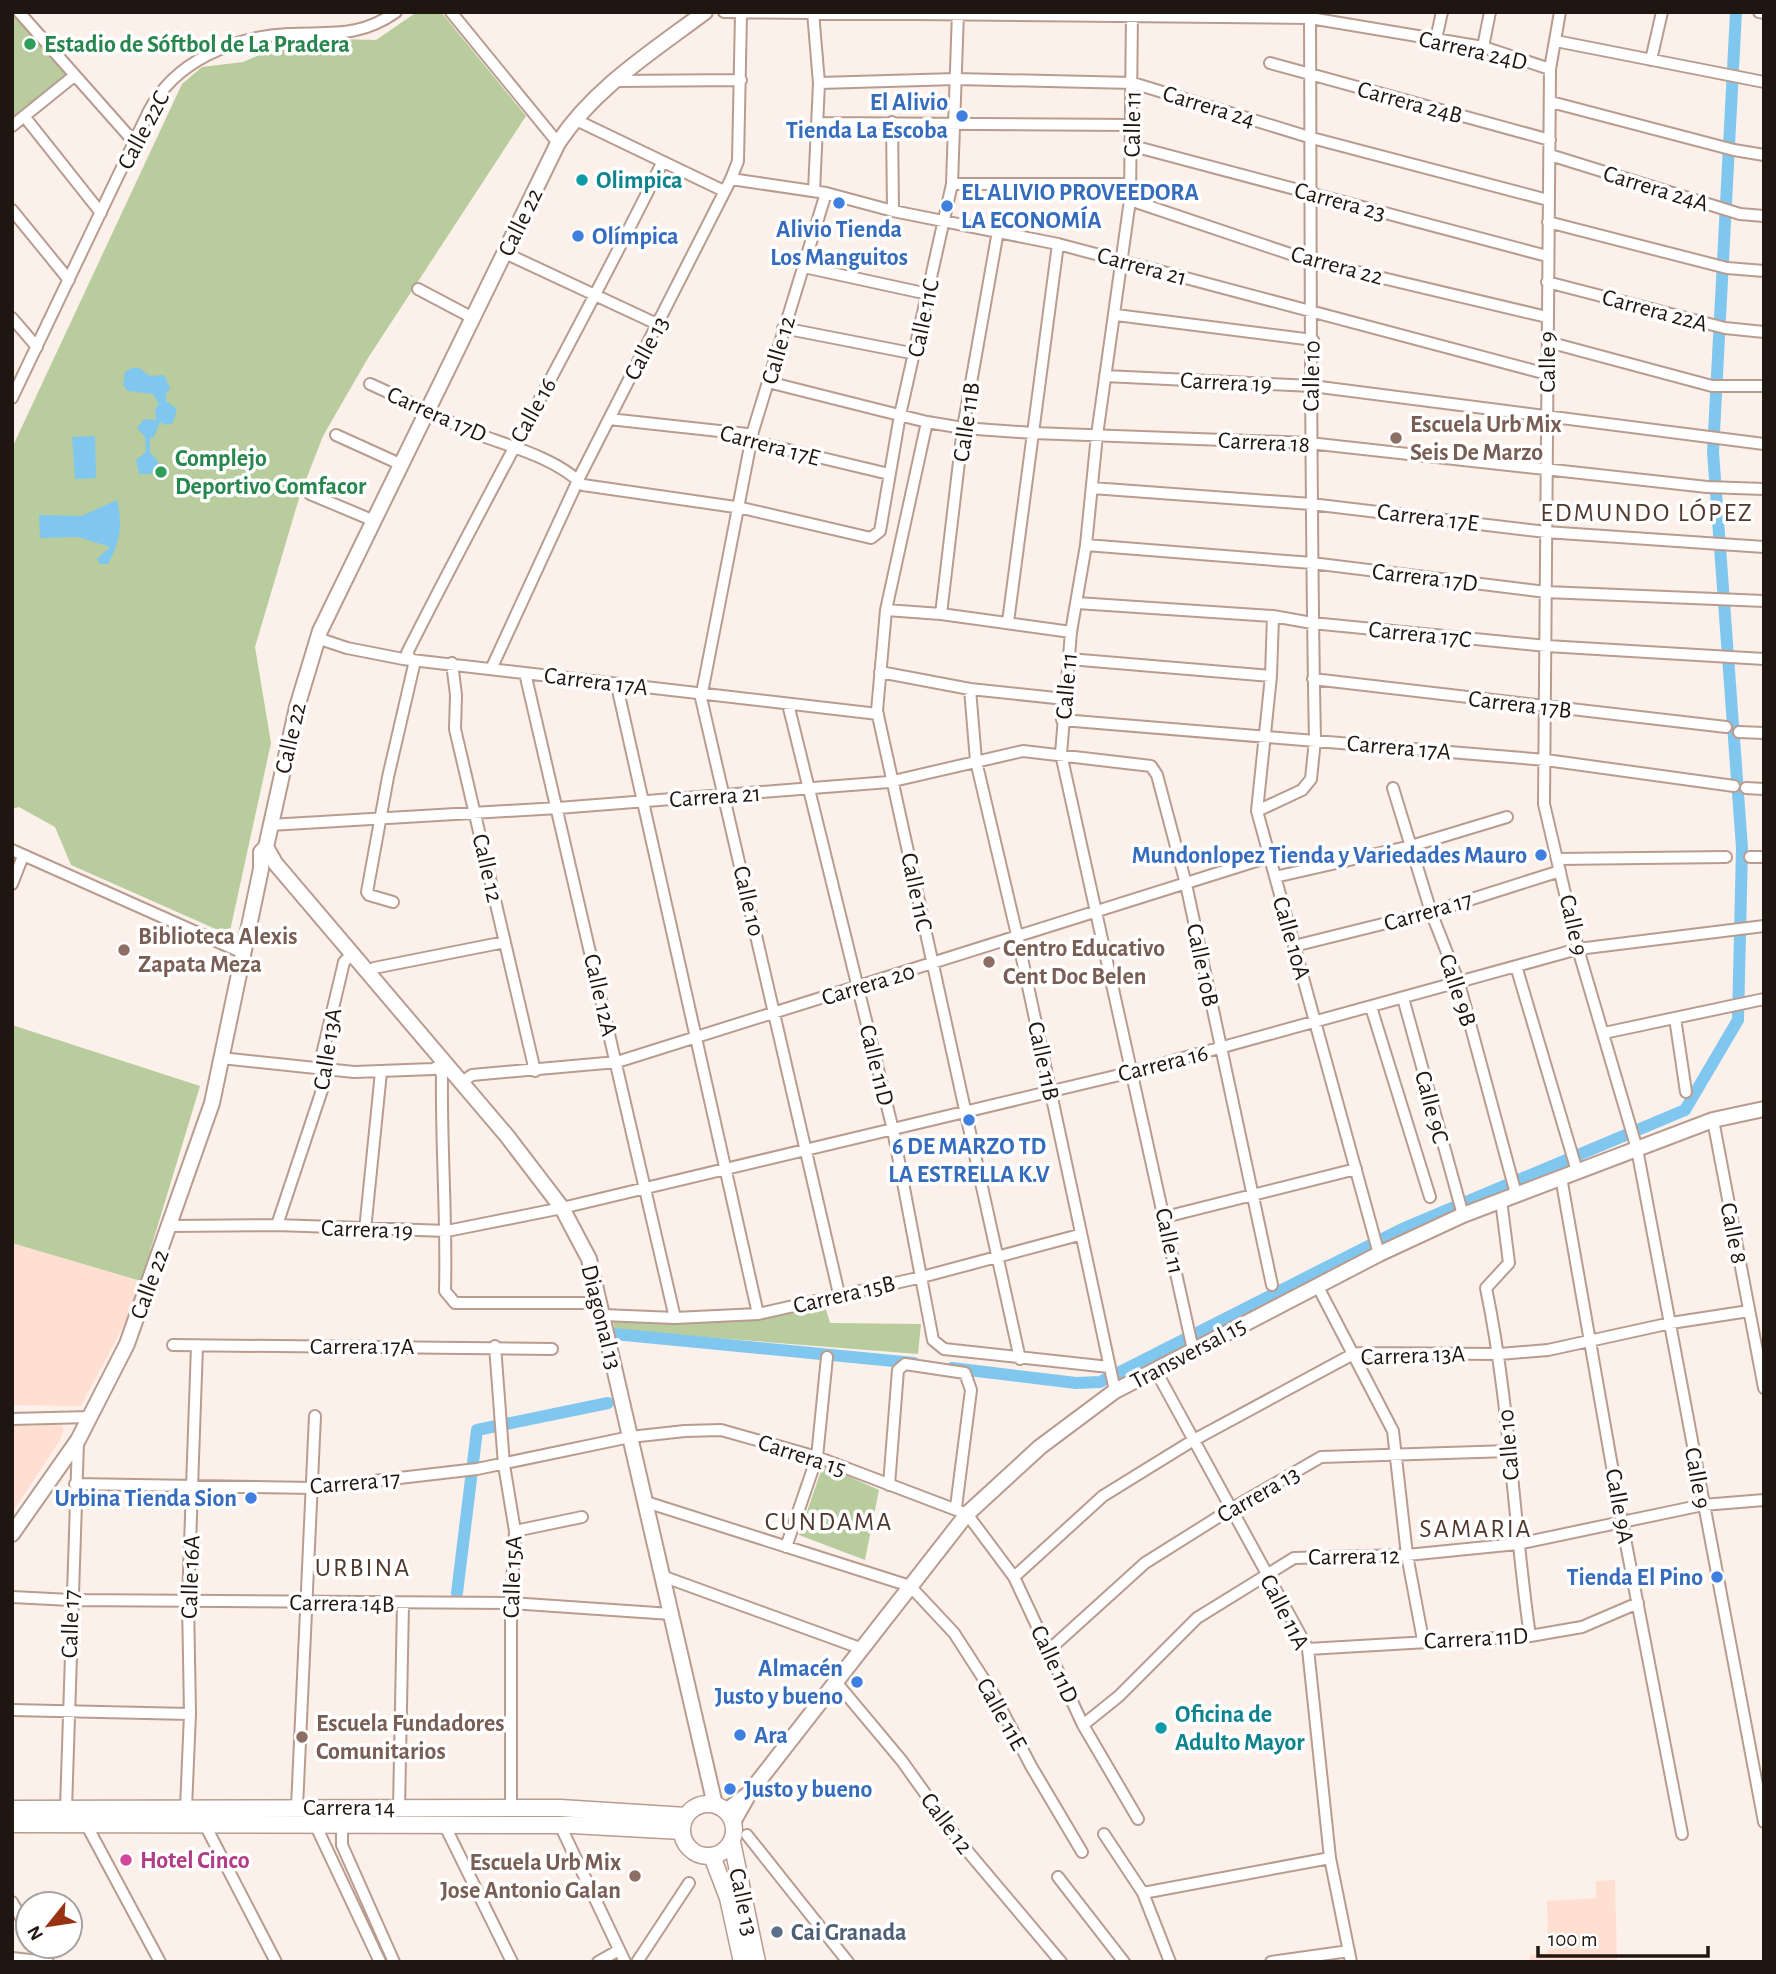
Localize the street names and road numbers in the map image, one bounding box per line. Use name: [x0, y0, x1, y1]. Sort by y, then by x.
street label: Carrera 24D: [1416, 27, 1529, 75]
street label: Carrera 24B: [1355, 77, 1465, 129]
street label: Carrera 24: [1160, 82, 1258, 132]
street label: Calle 22C: [113, 87, 174, 174]
street label: Calle 11: [1120, 90, 1146, 158]
street label: Carrera 24A: [1600, 162, 1711, 216]
street label: Carrera 23: [1292, 178, 1388, 226]
street label: Calle 22: [494, 185, 548, 260]
street label: Carrera 22: [1288, 242, 1385, 290]
street label: Carrera 21: [1094, 244, 1189, 290]
street label: Calle 11C: [904, 277, 944, 360]
street label: Carrera 22A: [1599, 285, 1710, 337]
street label: Calle 13: [620, 313, 674, 384]
street label: Calle 12: [758, 313, 800, 387]
street label: Calle 9: [1536, 331, 1560, 393]
street label: Calle 10: [1299, 340, 1325, 412]
street label: Carrera 19: [1179, 369, 1272, 397]
street label: Calle 16: [506, 374, 561, 447]
street label: Calle 11B: [950, 381, 984, 463]
street label: Carrera 17D: [383, 382, 490, 447]
street label: Carrera 17E: [717, 421, 823, 471]
street label: Carrera 18: [1217, 429, 1311, 457]
street label: Carrera 17E: [1376, 500, 1481, 536]
street label: Carrera 17D: [1371, 560, 1479, 596]
street label: Carrera 17C: [1367, 618, 1472, 652]
street label: Calle 11: [1052, 652, 1082, 720]
street label: Carrera 17A: [543, 664, 649, 700]
street label: Carrera 17B: [1467, 687, 1573, 723]
street label: Calle 22: [271, 700, 311, 776]
street label: Carrera 17A: [1346, 731, 1452, 765]
street label: Carrera 21: [669, 782, 762, 812]
street label: Calle 12: [468, 832, 507, 905]
street label: Calle 11C: [896, 851, 936, 934]
street label: Calle 10: [728, 864, 768, 939]
street label: Carrera 17: [1381, 888, 1475, 936]
street label: Calle 9: [1554, 892, 1592, 958]
street label: Calle 10A: [1268, 894, 1314, 983]
street label: Calle 10B: [1182, 922, 1223, 1009]
street label: Calle 9B: [1434, 951, 1480, 1030]
street label: Calle 12A: [579, 952, 621, 1039]
street label: Carrera 20: [819, 959, 918, 1010]
street label: Calle 13A: [310, 1006, 346, 1092]
street label: Calle 11B: [1023, 1020, 1063, 1103]
street label: Calle 11D: [854, 1022, 898, 1108]
street label: Carrera 16: [1116, 1041, 1211, 1087]
street label: Calle 9C: [1410, 1068, 1452, 1146]
street label: Calle 8: [1715, 1201, 1751, 1266]
street label: Calle 11: [1150, 1206, 1188, 1276]
street label: Carrera 19: [321, 1216, 413, 1244]
street label: Calle 22: [126, 1246, 174, 1322]
street label: Diagonal 13: [576, 1262, 626, 1372]
street label: Carrera 15B: [791, 1272, 897, 1318]
street label: Transversal 15: [1127, 1314, 1250, 1394]
street label: Carrera 17A: [310, 1335, 414, 1359]
street label: Carrera 13A: [1360, 1342, 1466, 1370]
street label: Calle 10: [1494, 1408, 1524, 1482]
street label: Carrera 15: [755, 1431, 849, 1481]
street label: Calle 9: [1680, 1446, 1714, 1511]
street label: Carrera 13: [1213, 1462, 1304, 1528]
street label: Carrera 17: [309, 1467, 401, 1499]
street label: Calle 9A: [1601, 1467, 1637, 1546]
street label: Calle 16A: [178, 1535, 204, 1619]
street label: Calle 15A: [500, 1535, 526, 1619]
street label: Carrera 12: [1308, 1544, 1400, 1570]
street label: Calle 11A: [1255, 1571, 1313, 1654]
street label: Calle 17: [58, 1589, 84, 1659]
street label: Carrera 14B: [289, 1591, 395, 1617]
street label: Calle 11D: [1026, 1622, 1082, 1707]
street label: Carrera 11D: [1423, 1624, 1529, 1654]
street label: Calle 11E: [972, 1674, 1031, 1755]
street label: Calle 12: [916, 1789, 977, 1859]
street label: Carrera 14: [303, 1796, 395, 1820]
street label: Calle 13: [724, 1866, 762, 1938]

